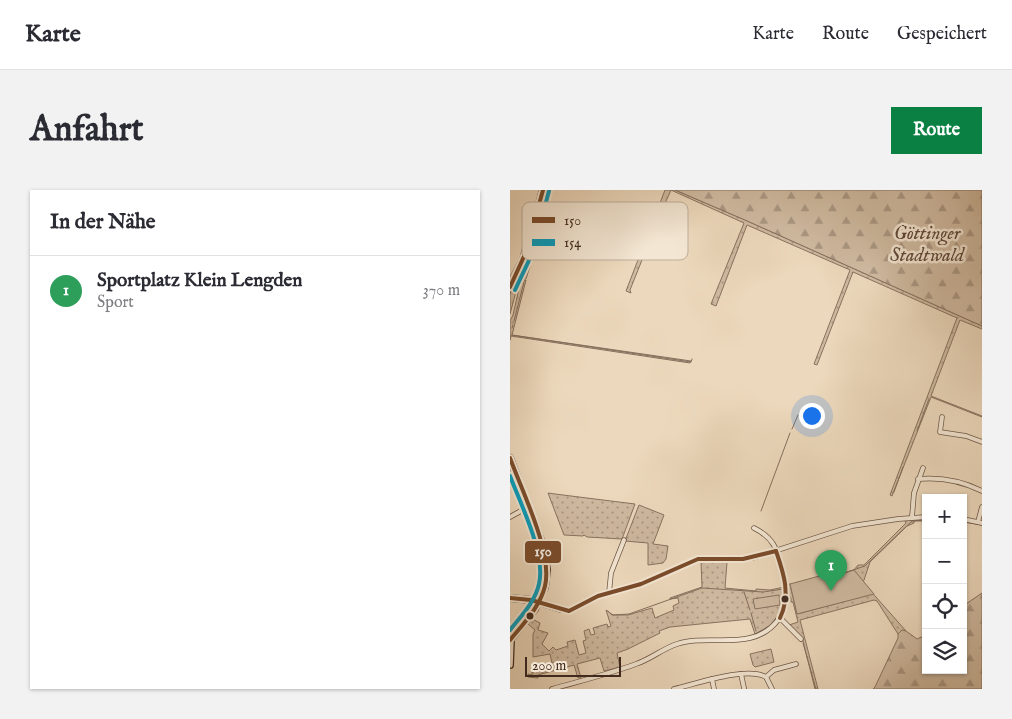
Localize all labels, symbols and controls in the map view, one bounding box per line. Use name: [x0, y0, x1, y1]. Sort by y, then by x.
text: Karte: [25, 19, 81, 50]
text: Karte: [752, 23, 794, 46]
text: Route: [822, 23, 869, 46]
text: Gespeichert: [897, 23, 987, 46]
button: Route: [891, 107, 982, 154]
text: Anfahrt: [30, 108, 144, 153]
legend: [522, 202, 688, 260]
text: In der Nähe: [50, 209, 156, 236]
text: 150: [564, 212, 581, 230]
park label: Göttinger Stadtwald: [890, 222, 965, 268]
text: 154: [564, 234, 581, 252]
text: Sportplatz Klein Lengden: [97, 269, 302, 293]
text: 1: [63, 281, 69, 301]
text: 370 m: [423, 281, 460, 301]
text: Sport: [97, 293, 134, 313]
your location: [799, 403, 825, 429]
map controls: [922, 494, 967, 674]
button: +: [922, 494, 967, 539]
button: −: [922, 539, 967, 584]
line badge: 150: [524, 540, 562, 564]
text: 150: [534, 543, 552, 561]
pin: 1: [815, 550, 847, 591]
button: locate: [922, 584, 967, 629]
unlabelled marker: [780, 594, 790, 604]
unlabelled marker: [525, 611, 535, 621]
button: layers: [922, 629, 967, 674]
scale bar: [525, 654, 621, 677]
text: 200 m: [532, 657, 566, 675]

